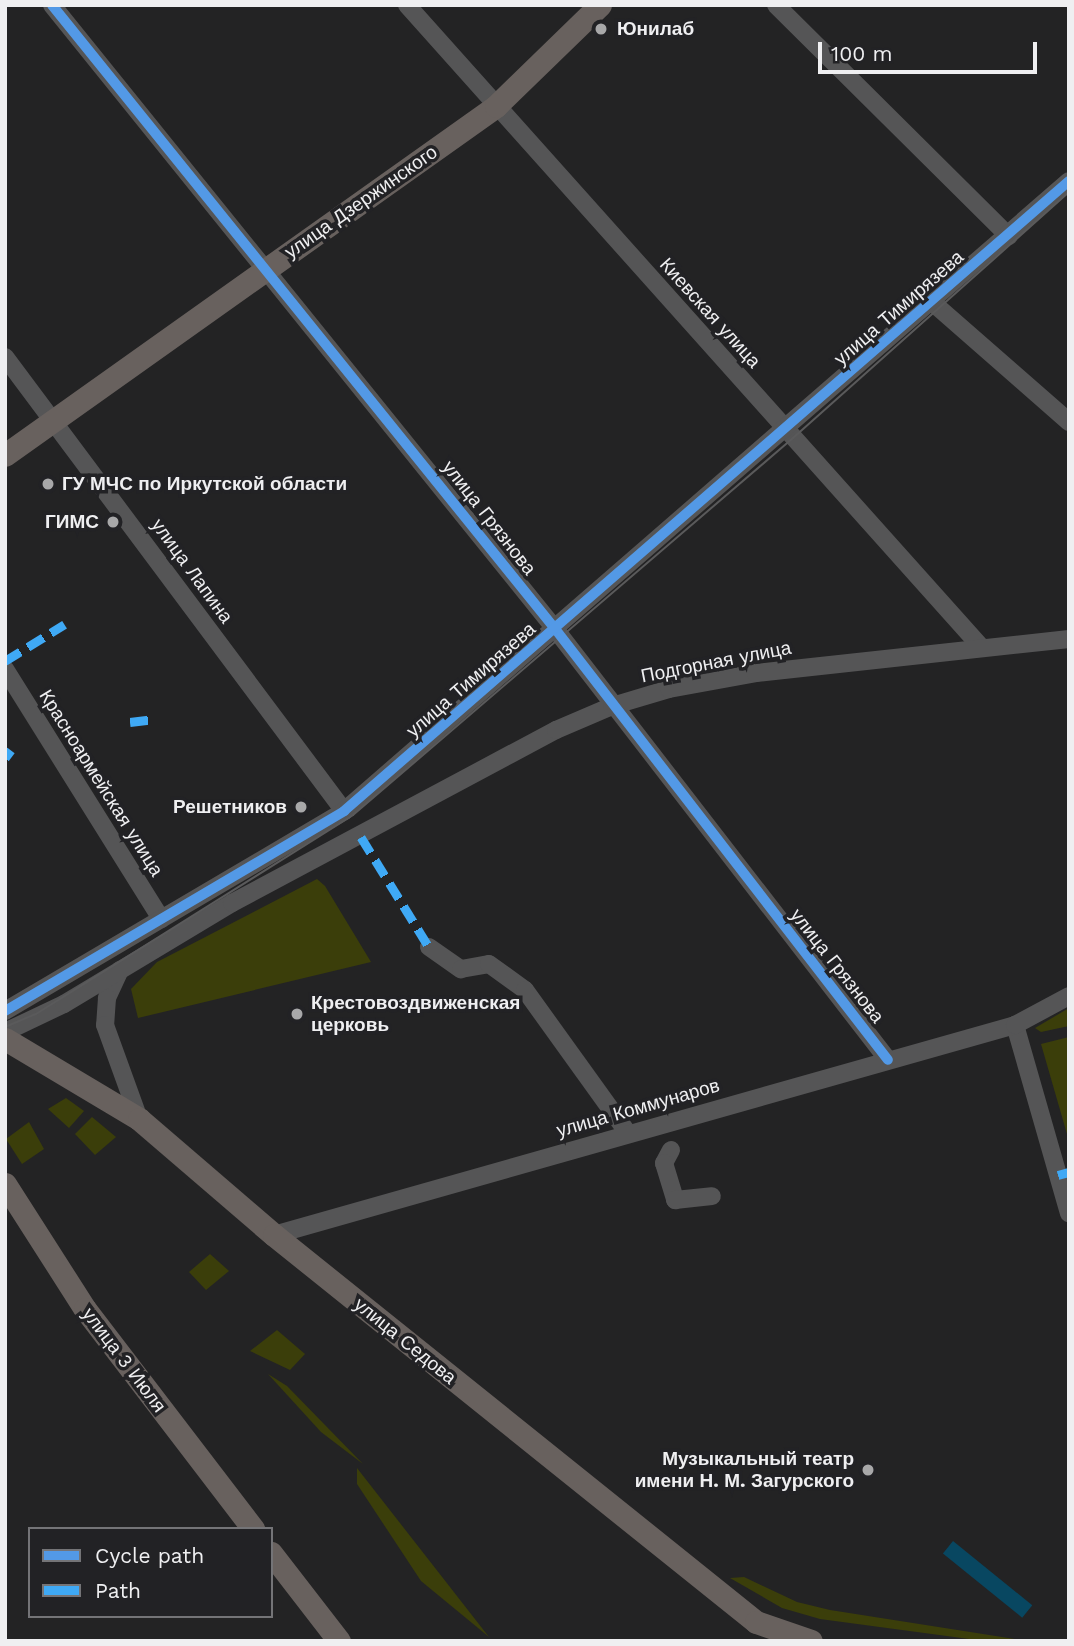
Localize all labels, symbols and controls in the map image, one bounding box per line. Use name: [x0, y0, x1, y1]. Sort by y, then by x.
place label: Юнилаб: [617, 18, 694, 40]
marker: Юнилаб: [591, 19, 611, 39]
scale bar: [822, 28, 1041, 72]
text: 100 m: [831, 41, 893, 66]
street label: улица Дзержинского: [280, 141, 442, 263]
street label: улица Тимирязева: [830, 246, 968, 370]
street label: Киевская улица: [655, 253, 765, 373]
street label: улица Грязнова: [437, 456, 541, 580]
place label: ГУ МЧС по Иркутской области: [62, 473, 347, 495]
marker: ГУ МЧС по Иркутской области: [40, 476, 56, 492]
place label: ГИМС: [45, 511, 99, 533]
marker: ГИМС: [105, 514, 121, 530]
street label: улица Лапина: [146, 514, 238, 628]
street label: улица Тимирязева: [402, 618, 540, 742]
street label: Подгорная улица: [639, 636, 793, 688]
street label: Красноармейская улица: [34, 685, 168, 881]
place label: Решетников: [173, 796, 287, 818]
marker: Решетников: [293, 799, 309, 815]
street label: улица Грязнова: [785, 904, 889, 1028]
place label: Крестовоздвиженская церковь: [311, 992, 520, 1036]
marker: Крестовоздвиженская церковь: [289, 1006, 305, 1022]
street label: улица Коммунаров: [554, 1074, 722, 1142]
street label: улица Седова: [349, 1293, 461, 1389]
street label: улица 3 Июля: [77, 1303, 171, 1417]
place label: Музыкальный театр имени Н. М. Загурского: [635, 1448, 854, 1492]
marker: Музыкальный театр имени Н. М. Загурского: [860, 1462, 876, 1478]
legend: [28, 1527, 273, 1618]
text: Cycle path: [95, 1543, 204, 1568]
text: Path: [95, 1578, 141, 1603]

